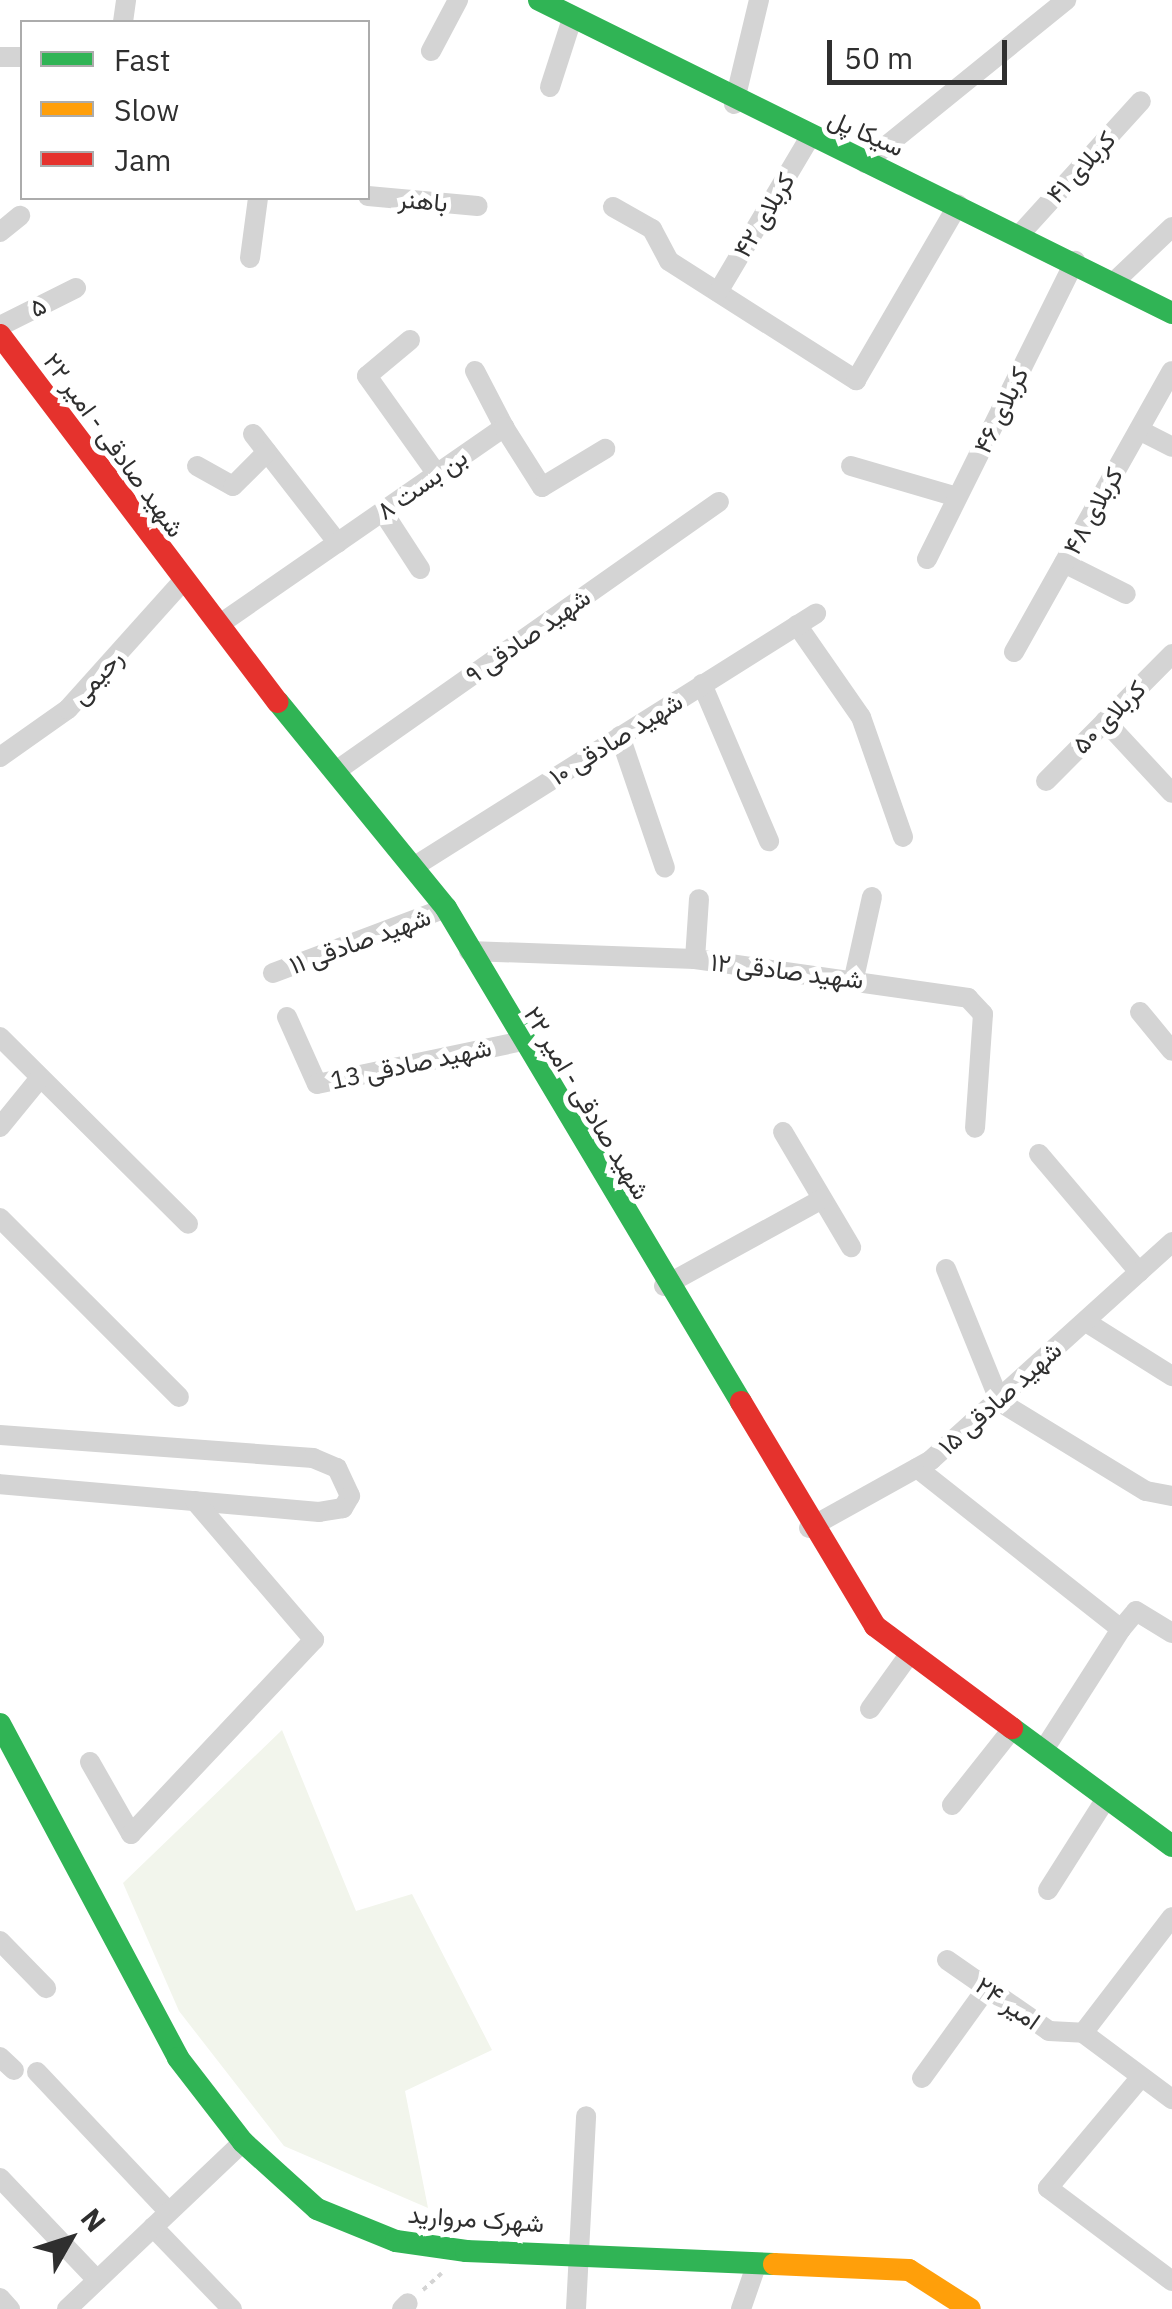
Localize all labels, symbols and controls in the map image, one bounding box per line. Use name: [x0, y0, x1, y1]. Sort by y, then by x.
legend: [20, 20, 370, 200]
scale bar: [832, 20, 1012, 82]
text: 50 m: [844, 38, 913, 77]
text: Fast: [114, 40, 171, 79]
text: Slow: [114, 90, 179, 129]
street label: سیکا پل: [824, 103, 908, 163]
street label: کربلای ۴۱: [1040, 125, 1122, 209]
text: Jam: [114, 140, 172, 179]
street label: کربلای ۴۲: [727, 167, 801, 263]
street label: باهنر: [397, 184, 449, 218]
street label: ۵: [25, 290, 51, 324]
street label: شهید صادقی - امیر ۲۲: [37, 347, 191, 543]
street label: کربلای ۴۶: [967, 362, 1035, 458]
street label: بن بست ۸: [371, 442, 473, 526]
street label: کربلای ۴۸: [1057, 462, 1129, 560]
street label: شهید صادقی ۹: [460, 582, 596, 690]
street label: رحیمی: [65, 643, 129, 711]
street label: کربلای ۵۰: [1066, 674, 1152, 760]
street label: شهید صادقی ۱۰: [544, 686, 688, 792]
street label: شهید صادقی ۱۱: [285, 902, 435, 980]
street label: شهید صادقی ۱۲: [709, 947, 865, 995]
street label: شهید صادقی - امیر ۲۲: [517, 1001, 657, 1205]
street label: شهید صادقی 13: [328, 1032, 494, 1096]
street label: شهید صادقی ۱۵: [932, 1335, 1068, 1461]
street label: امیر ۲۴: [970, 1970, 1046, 2036]
north arrow: [20, 2189, 120, 2289]
street label: شهرک مروارید: [407, 2199, 545, 2239]
text: N: [73, 2200, 114, 2239]

